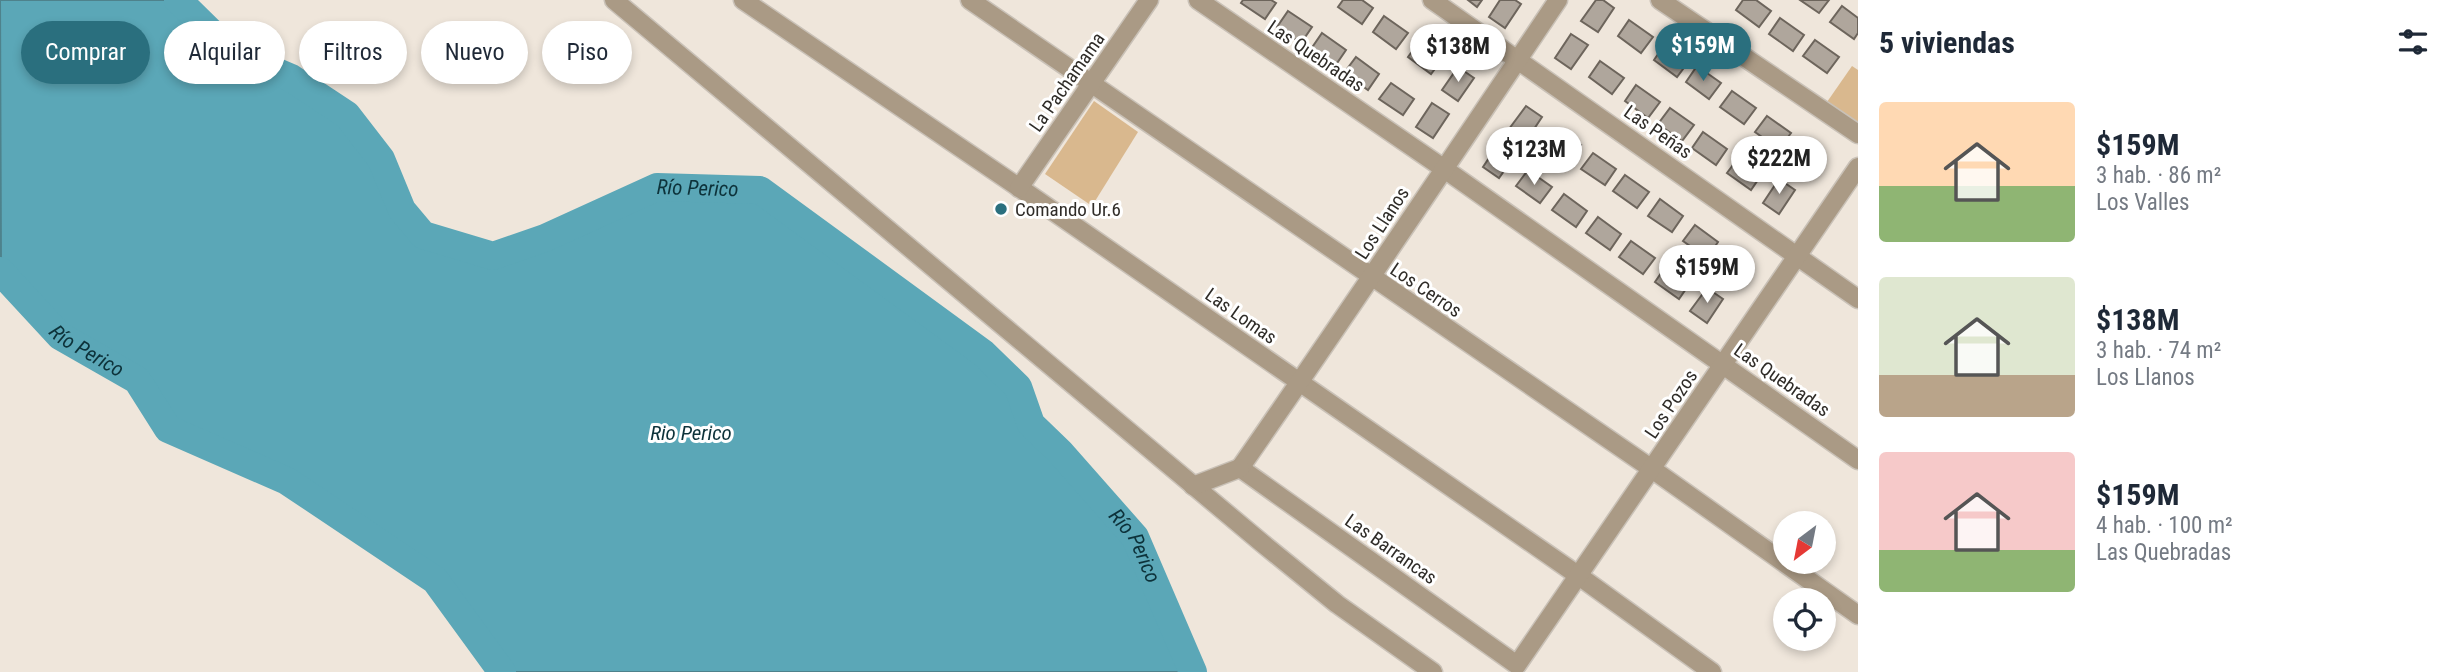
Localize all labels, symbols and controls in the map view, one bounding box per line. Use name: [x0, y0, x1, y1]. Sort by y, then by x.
street label: Las Quebradas: [1263, 15, 1369, 97]
chip: Comprar: [21, 21, 150, 84]
chip: Alquilar: [164, 21, 285, 84]
chip: Filtros: [299, 21, 407, 84]
chip: Nuevo: [421, 21, 528, 84]
chip: Piso: [542, 21, 632, 84]
icon: filters: [2394, 23, 2432, 61]
pin: $138M: [1409, 24, 1507, 84]
pin: $159M: [1654, 24, 1752, 83]
text: 5 viviendas: [1879, 25, 2015, 60]
street label: La Pachamama: [1024, 28, 1110, 136]
text: $159M: [1671, 32, 1735, 59]
text: $138M: [1426, 33, 1490, 60]
street label: Las Peñas: [1620, 100, 1696, 164]
text: $159M: [2096, 127, 2179, 162]
pin: $123M: [1485, 128, 1583, 187]
icon: home: [1935, 130, 2019, 214]
text: $123M: [1502, 136, 1566, 163]
pin: $222M: [1730, 136, 1828, 196]
text: $222M: [1747, 145, 1811, 172]
text: 3 hab. · 86 m²: [2096, 162, 2221, 189]
water label: Río Perico: [656, 175, 739, 201]
street label: Los Llanos: [1350, 183, 1414, 263]
text: Los Valles: [2096, 189, 2189, 216]
place label: Comando Ur.6: [1015, 198, 1121, 221]
marker: Comando Ur.6: [993, 201, 1009, 217]
pin: $159M: [1658, 246, 1756, 305]
text: $159M: [1675, 254, 1739, 281]
street label: Los Cerros: [1386, 258, 1466, 322]
street label: Las Lomas: [1201, 283, 1281, 349]
text: $138M: [2096, 302, 2179, 337]
icon: home: [1935, 305, 2019, 389]
water label: Río Perico: [44, 320, 128, 382]
text: 3 hab. · 74 m²: [2096, 337, 2221, 364]
street label: Las Quebradas: [1730, 339, 1834, 421]
text: Los Llanos: [2096, 364, 2195, 391]
street label: Los Pozos: [1640, 365, 1702, 443]
water label: Rio Perico: [650, 421, 732, 445]
text: $159M: [2096, 477, 2179, 512]
icon: home: [1935, 480, 2019, 564]
water label: Río Perico: [1104, 504, 1165, 586]
street label: Las Barrancas: [1341, 509, 1441, 589]
north arrow: [1773, 511, 1836, 574]
map controls: [1773, 511, 1836, 651]
text: 4 hab. · 100 m²: [2096, 512, 2233, 539]
text: Las Quebradas: [2096, 539, 2231, 566]
button: locate: [1773, 588, 1836, 651]

